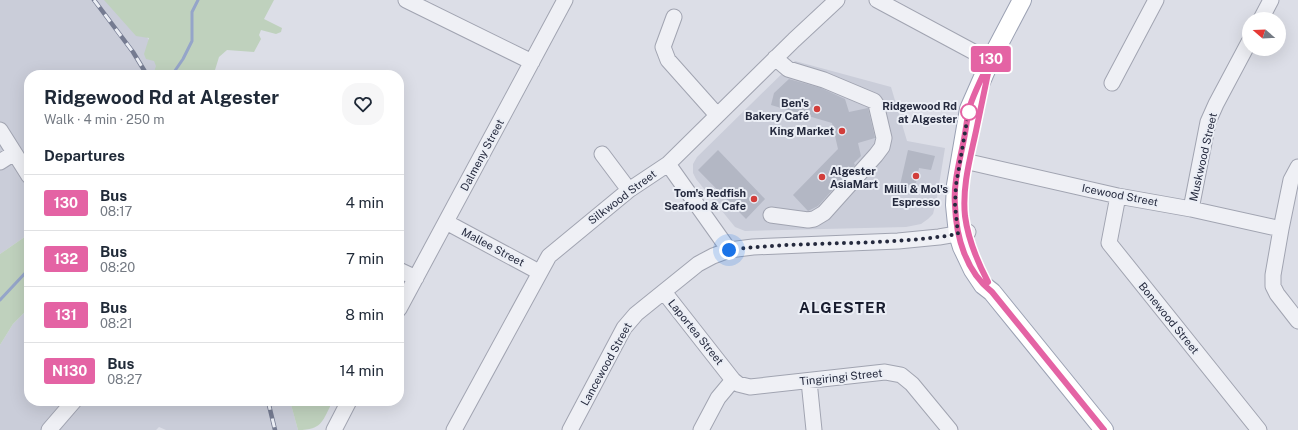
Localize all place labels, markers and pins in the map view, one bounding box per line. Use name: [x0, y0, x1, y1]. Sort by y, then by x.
place label: Ben's Bakery Café: [745, 97, 809, 122]
place label: Ridgewood Rd at Algester: [882, 100, 957, 125]
marker: Ridgewood Rd at Algester: [960, 103, 978, 121]
marker: Ben's Bakery Café: [812, 104, 822, 114]
place label: King Market: [770, 125, 834, 137]
marker: King Market: [837, 126, 847, 136]
place label: Algester AsiaMart: [830, 165, 879, 190]
marker: Milli & Mol's Espresso: [911, 171, 921, 181]
marker: Algester AsiaMart: [817, 172, 827, 182]
place label: Milli & Mol's Espresso: [884, 183, 948, 208]
place label: Tom's Redfish Seafood & Cafe: [664, 187, 746, 212]
marker: Tom's Redfish Seafood & Cafe: [749, 194, 759, 204]

